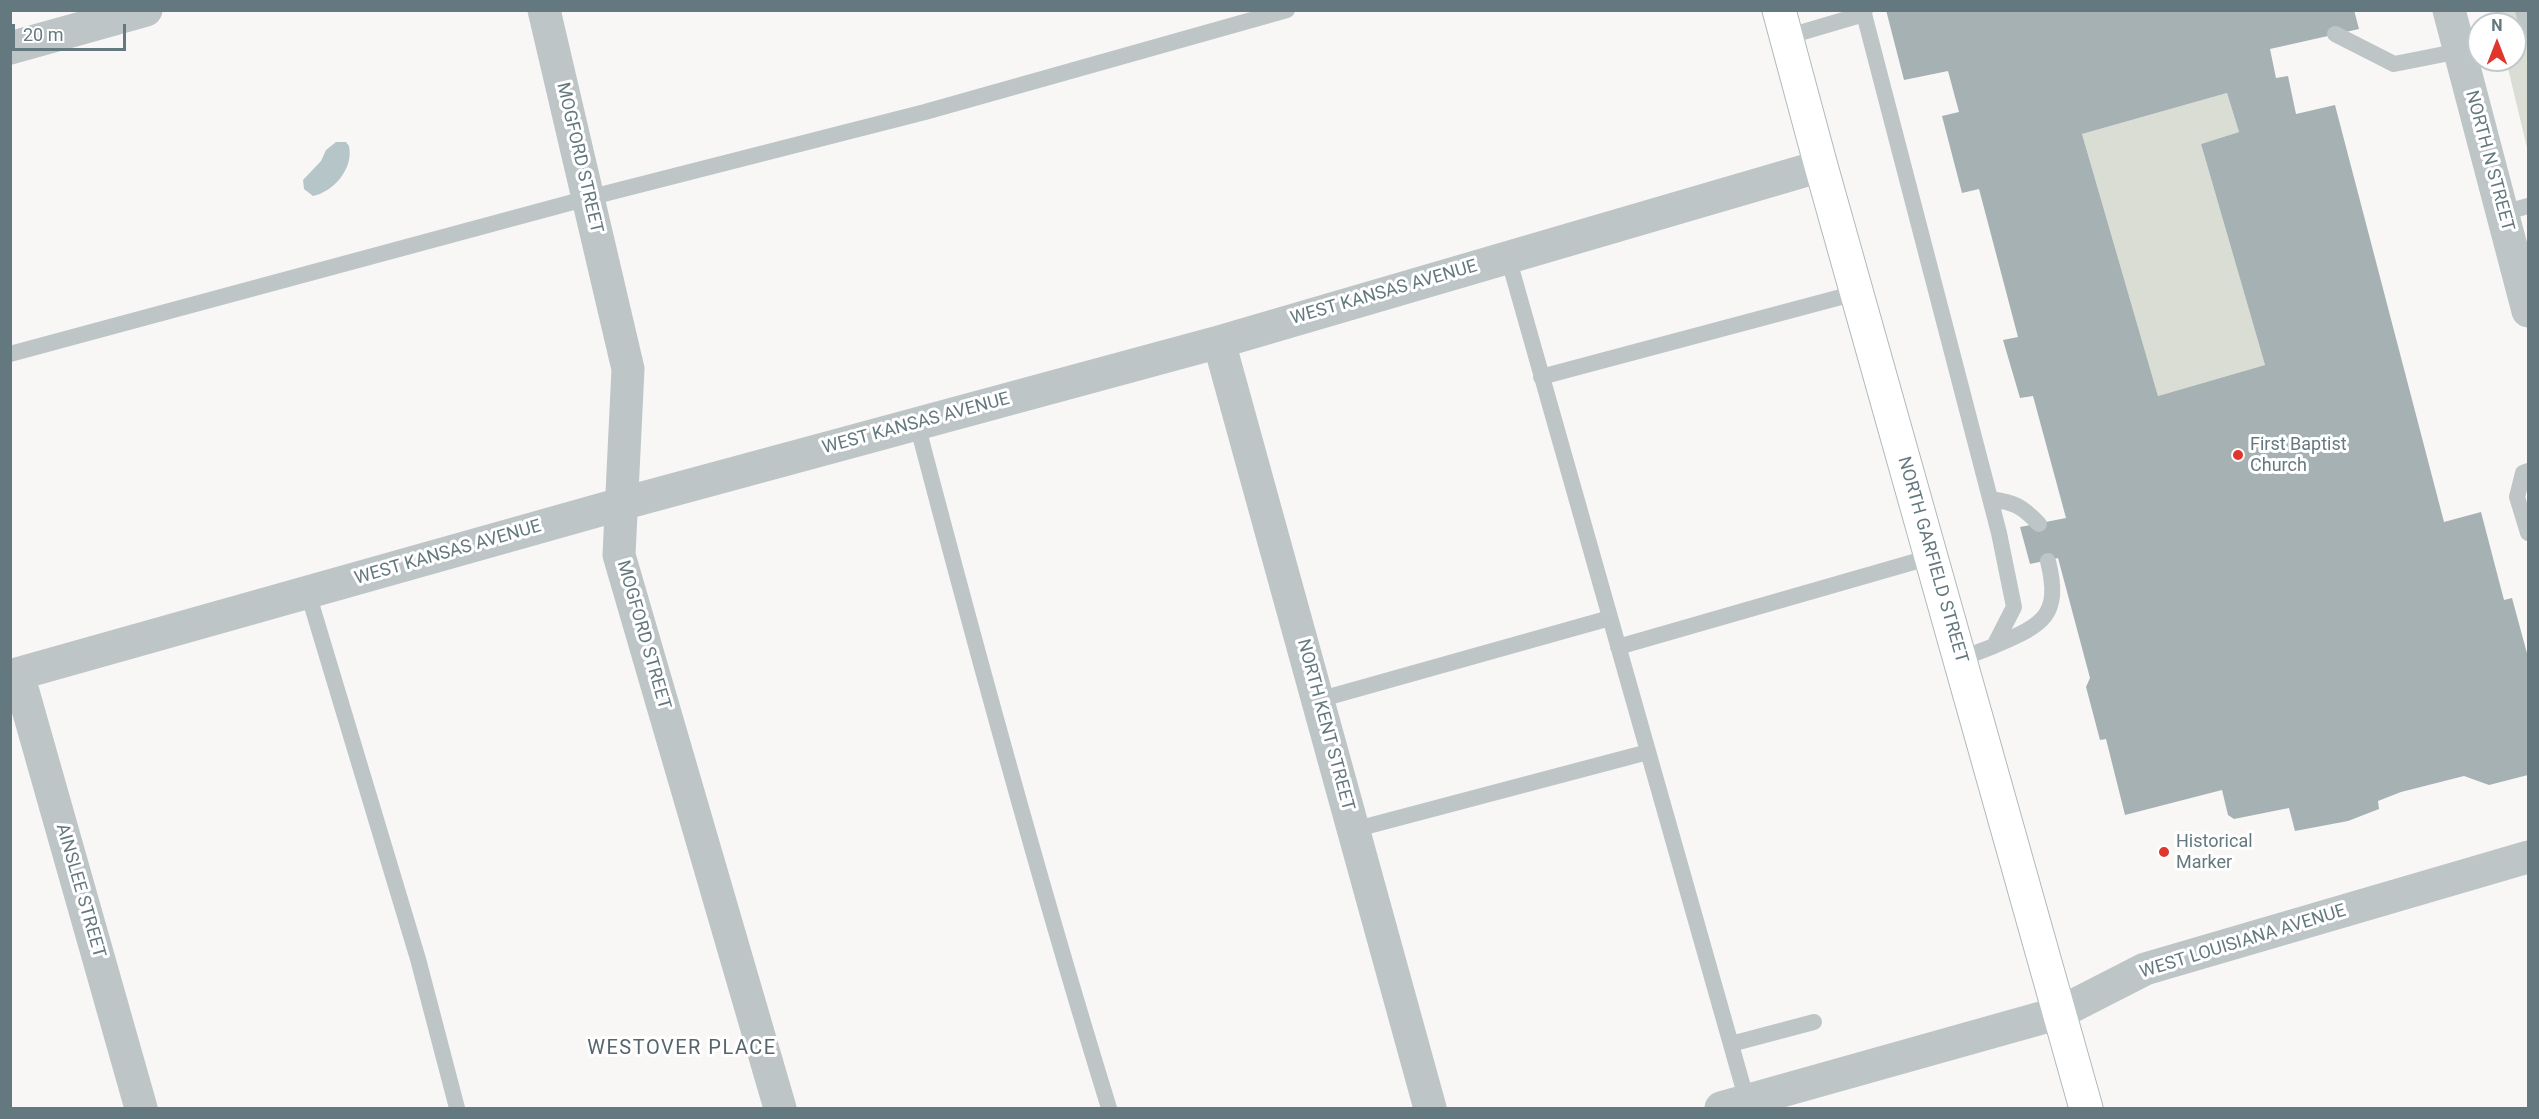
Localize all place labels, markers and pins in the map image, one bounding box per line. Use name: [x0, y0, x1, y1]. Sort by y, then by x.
place label: First Baptist Church: [2250, 434, 2347, 476]
marker: First Baptist Church: [2231, 448, 2245, 462]
place label: Historical Marker: [2176, 831, 2253, 874]
marker: Historical Marker: [2157, 845, 2171, 859]

